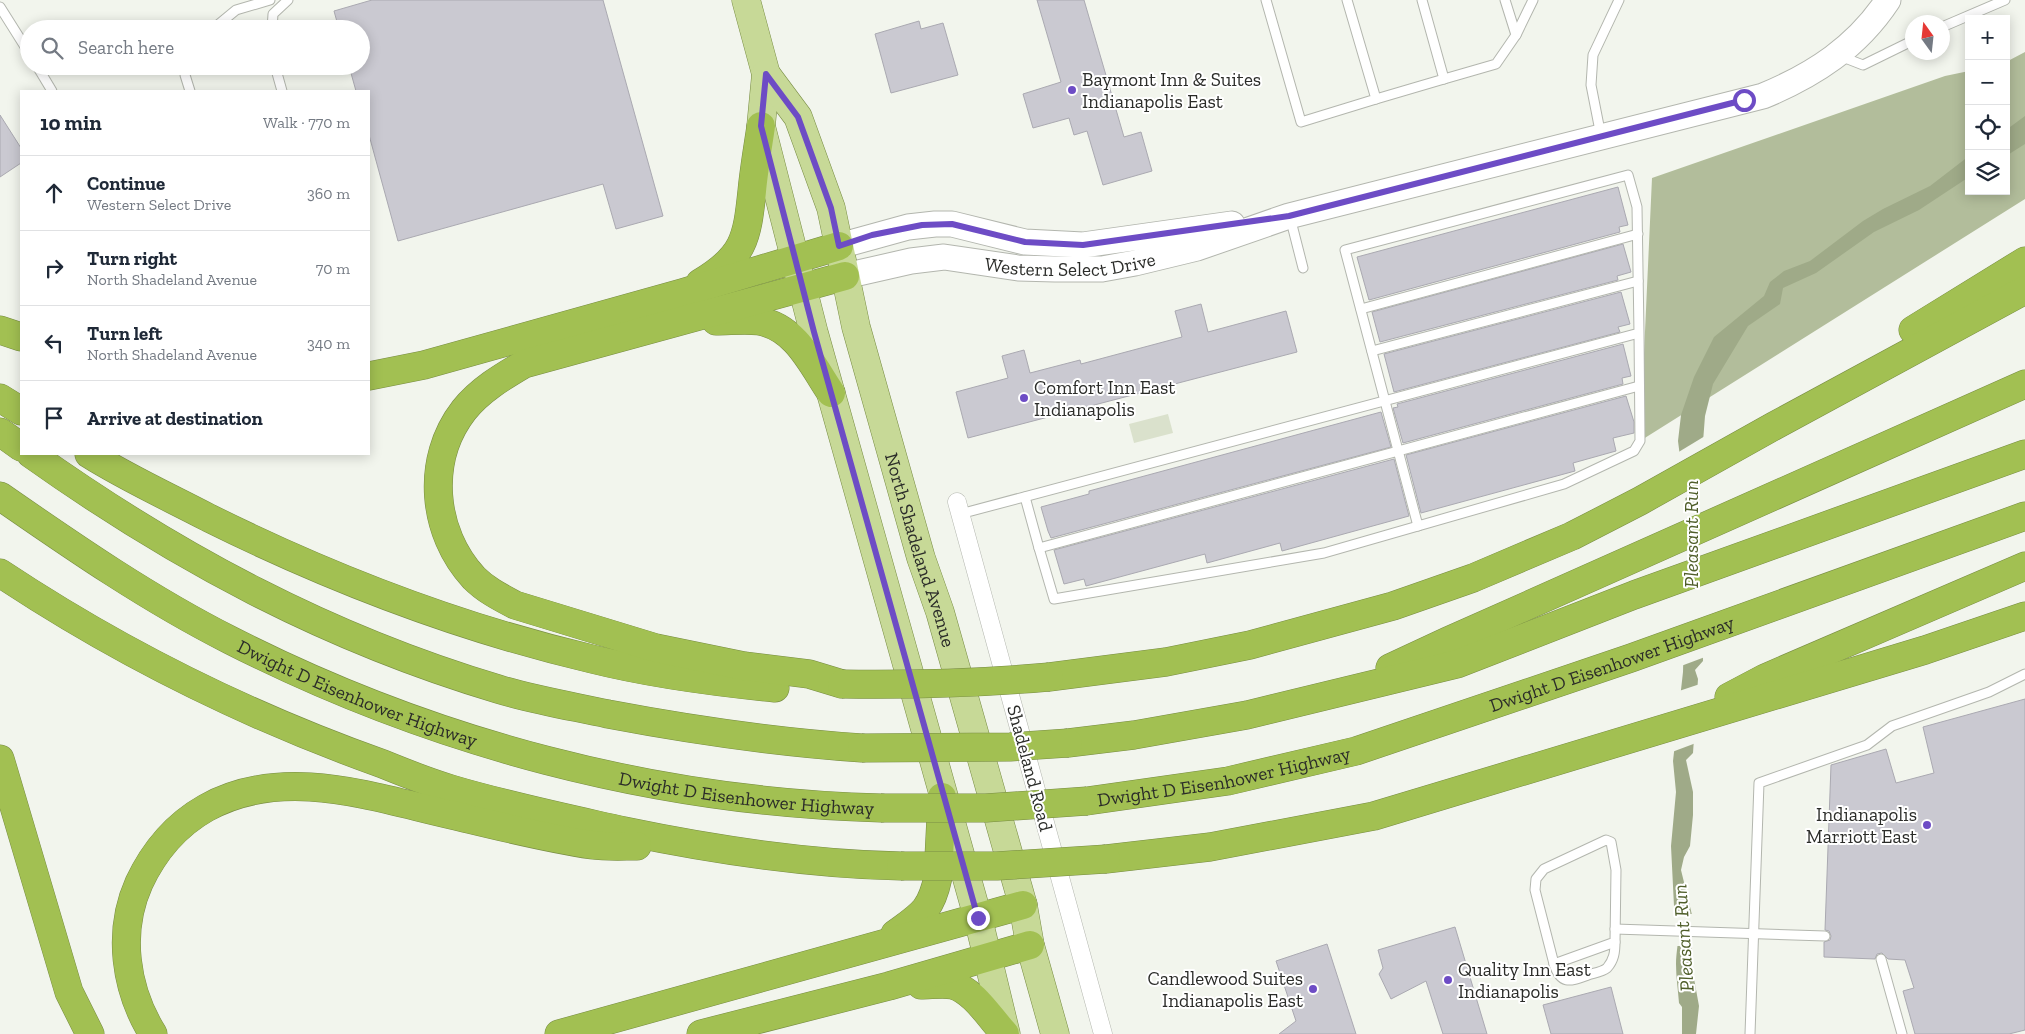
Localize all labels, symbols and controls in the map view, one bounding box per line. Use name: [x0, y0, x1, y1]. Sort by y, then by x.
north arrow: [1905, 15, 1950, 60]
map controls: [1965, 15, 2010, 195]
button: +: [1965, 15, 2010, 60]
search box: [20, 20, 370, 75]
icon: search: [38, 34, 66, 62]
text: Search here: [78, 36, 174, 59]
button: −: [1965, 60, 2010, 105]
place label: Baymont Inn & Suites Indianapolis East: [1082, 68, 1261, 113]
marker: Baymont Inn & Suites Indianapolis East: [1066, 84, 1078, 96]
route start: [1733, 89, 1756, 112]
button: locate: [1965, 105, 2010, 150]
text: 10 min: [40, 110, 102, 135]
text: Walk · 770 m: [263, 113, 350, 132]
button: layers: [1965, 150, 2010, 195]
text: Continue: [87, 172, 165, 195]
icon: ahead: [40, 179, 68, 207]
text: 360 m: [307, 184, 350, 203]
text: Western Select Drive: [87, 195, 231, 214]
text: Turn right: [87, 247, 177, 270]
street label: Western Select Drive: [983, 247, 1158, 281]
icon: right: [40, 254, 68, 282]
text: 70 m: [316, 259, 350, 278]
text: North Shadeland Avenue: [87, 270, 257, 289]
text: Turn left: [87, 322, 162, 345]
icon: left: [40, 329, 68, 357]
text: 340 m: [307, 334, 350, 353]
text: North Shadeland Avenue: [87, 345, 257, 364]
place label: Comfort Inn East Indianapolis: [1034, 376, 1175, 421]
marker: Comfort Inn East Indianapolis: [1018, 392, 1030, 404]
icon: arrive: [40, 404, 68, 432]
text: Arrive at destination: [87, 407, 263, 430]
street label: North Shadeland Avenue: [880, 450, 961, 650]
water label: Pleasant Run: [1679, 480, 1703, 588]
street label: Dwight D Eisenhower Highway: [1486, 610, 1737, 717]
street label: Dwight D Eisenhower Highway: [234, 634, 481, 752]
street label: Shadeland Road: [1002, 702, 1058, 834]
street label: Dwight D Eisenhower Highway: [1096, 741, 1353, 811]
street label: Dwight D Eisenhower Highway: [617, 766, 875, 819]
place label: Indianapolis Marriott East: [1806, 803, 1917, 848]
marker: Indianapolis Marriott East: [1921, 819, 1933, 831]
water label: Pleasant Run: [1667, 883, 1699, 993]
route end: [967, 907, 990, 930]
place label: Quality Inn East Indianapolis: [1458, 958, 1591, 1003]
place label: Candlewood Suites Indianapolis East: [1147, 967, 1303, 1012]
marker: Quality Inn East Indianapolis: [1442, 974, 1454, 986]
marker: Candlewood Suites Indianapolis East: [1307, 983, 1319, 995]

